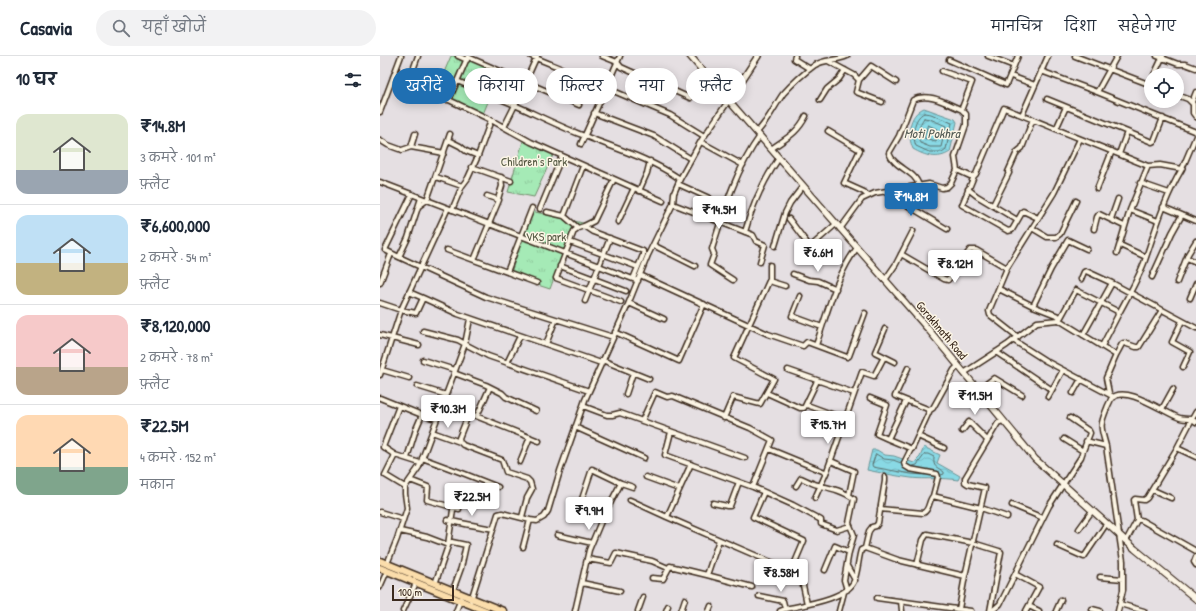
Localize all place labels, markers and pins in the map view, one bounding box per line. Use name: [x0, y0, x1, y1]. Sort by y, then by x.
pin: ₹14.8M: [878, 183, 944, 217]
pin: ₹14.5M: [686, 196, 752, 230]
pin: ₹6.6M: [790, 239, 846, 273]
pin: ₹8.12M: [922, 250, 988, 284]
pin: ₹11.5M: [942, 382, 1008, 416]
pin: ₹10.3M: [415, 395, 481, 429]
pin: ₹15.7M: [795, 411, 861, 445]
pin: ₹22.5M: [439, 483, 505, 517]
pin: ₹9.9M: [561, 497, 617, 531]
pin: ₹8.58M: [748, 559, 814, 593]

